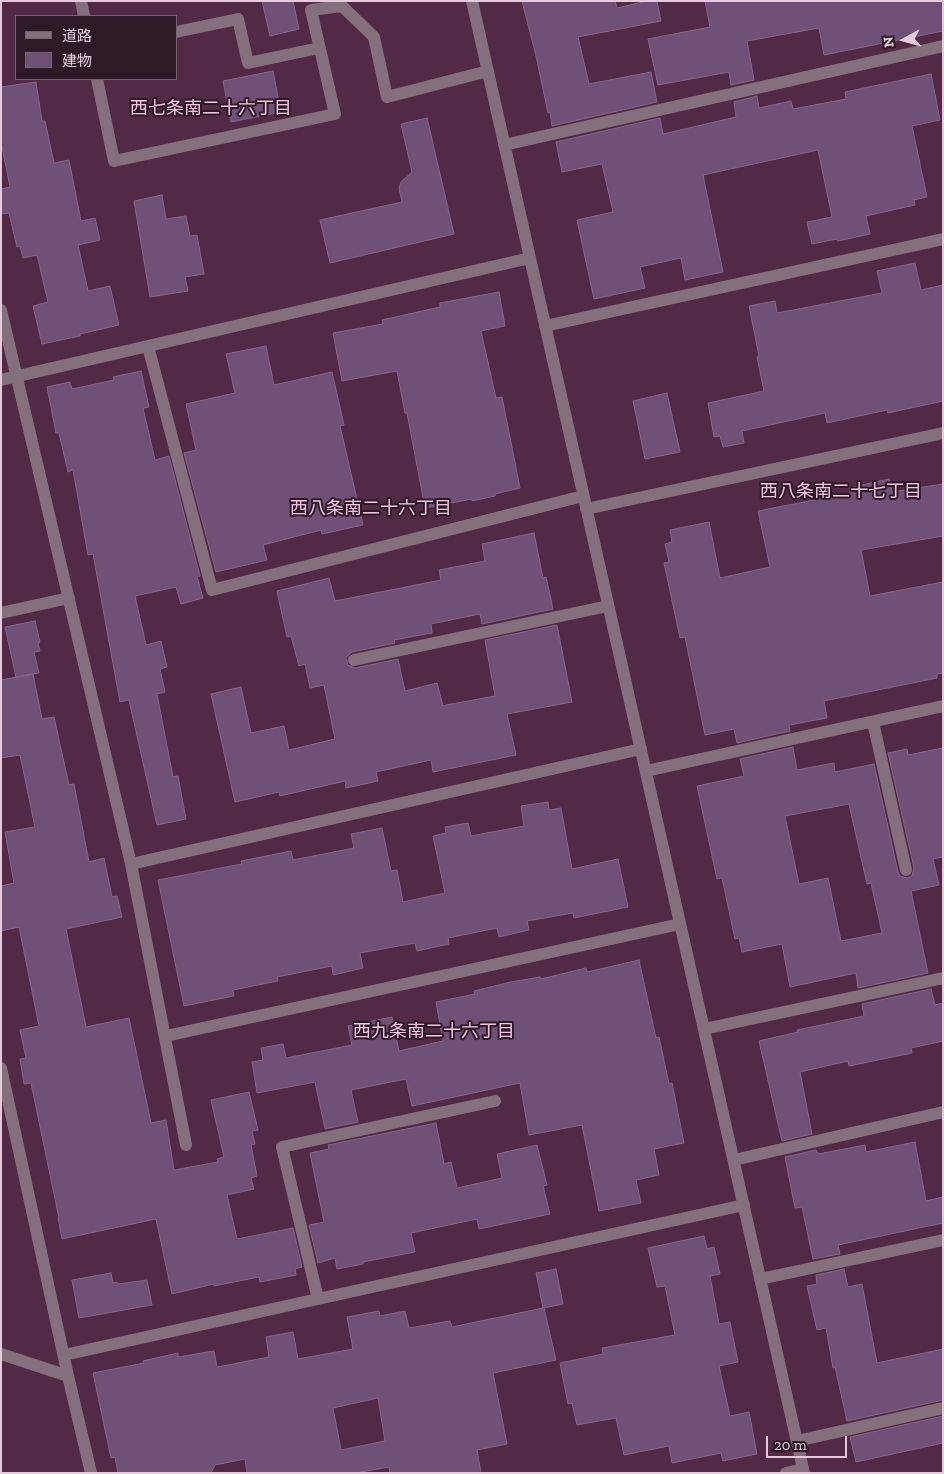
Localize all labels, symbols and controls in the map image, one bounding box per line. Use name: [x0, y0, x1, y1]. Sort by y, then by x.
legend: [15, 15, 178, 80]
north arrow: [879, 15, 929, 65]
text: 道路: [62, 27, 92, 45]
text: N: [880, 36, 898, 48]
text: 建物: [62, 52, 92, 70]
district label: 西七条南二十六丁目: [130, 98, 292, 120]
district label: 西八条南二十七丁目: [760, 481, 922, 503]
district label: 西八条南二十六丁目: [290, 498, 452, 520]
district label: 西九条南二十六丁目: [353, 1021, 515, 1043]
scale bar: [769, 1426, 850, 1458]
text: 20 m: [774, 1436, 807, 1454]

